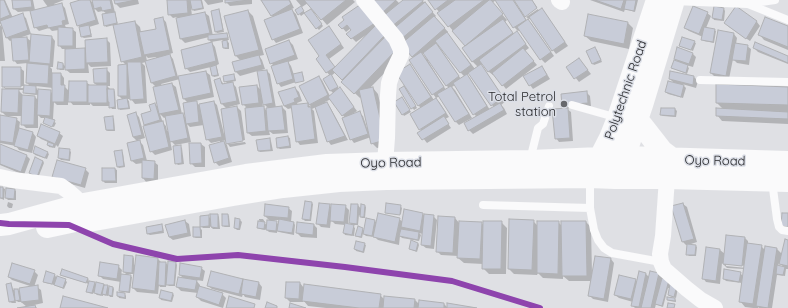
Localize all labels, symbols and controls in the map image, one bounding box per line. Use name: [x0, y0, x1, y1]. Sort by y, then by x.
street label: Polytechnic Road: [602, 38, 650, 142]
place label: Total Petrol station: [488, 89, 556, 120]
marker: Total Petrol station: [559, 99, 569, 109]
street label: Oyo Road: [684, 153, 746, 169]
street label: Oyo Road: [360, 155, 422, 171]

